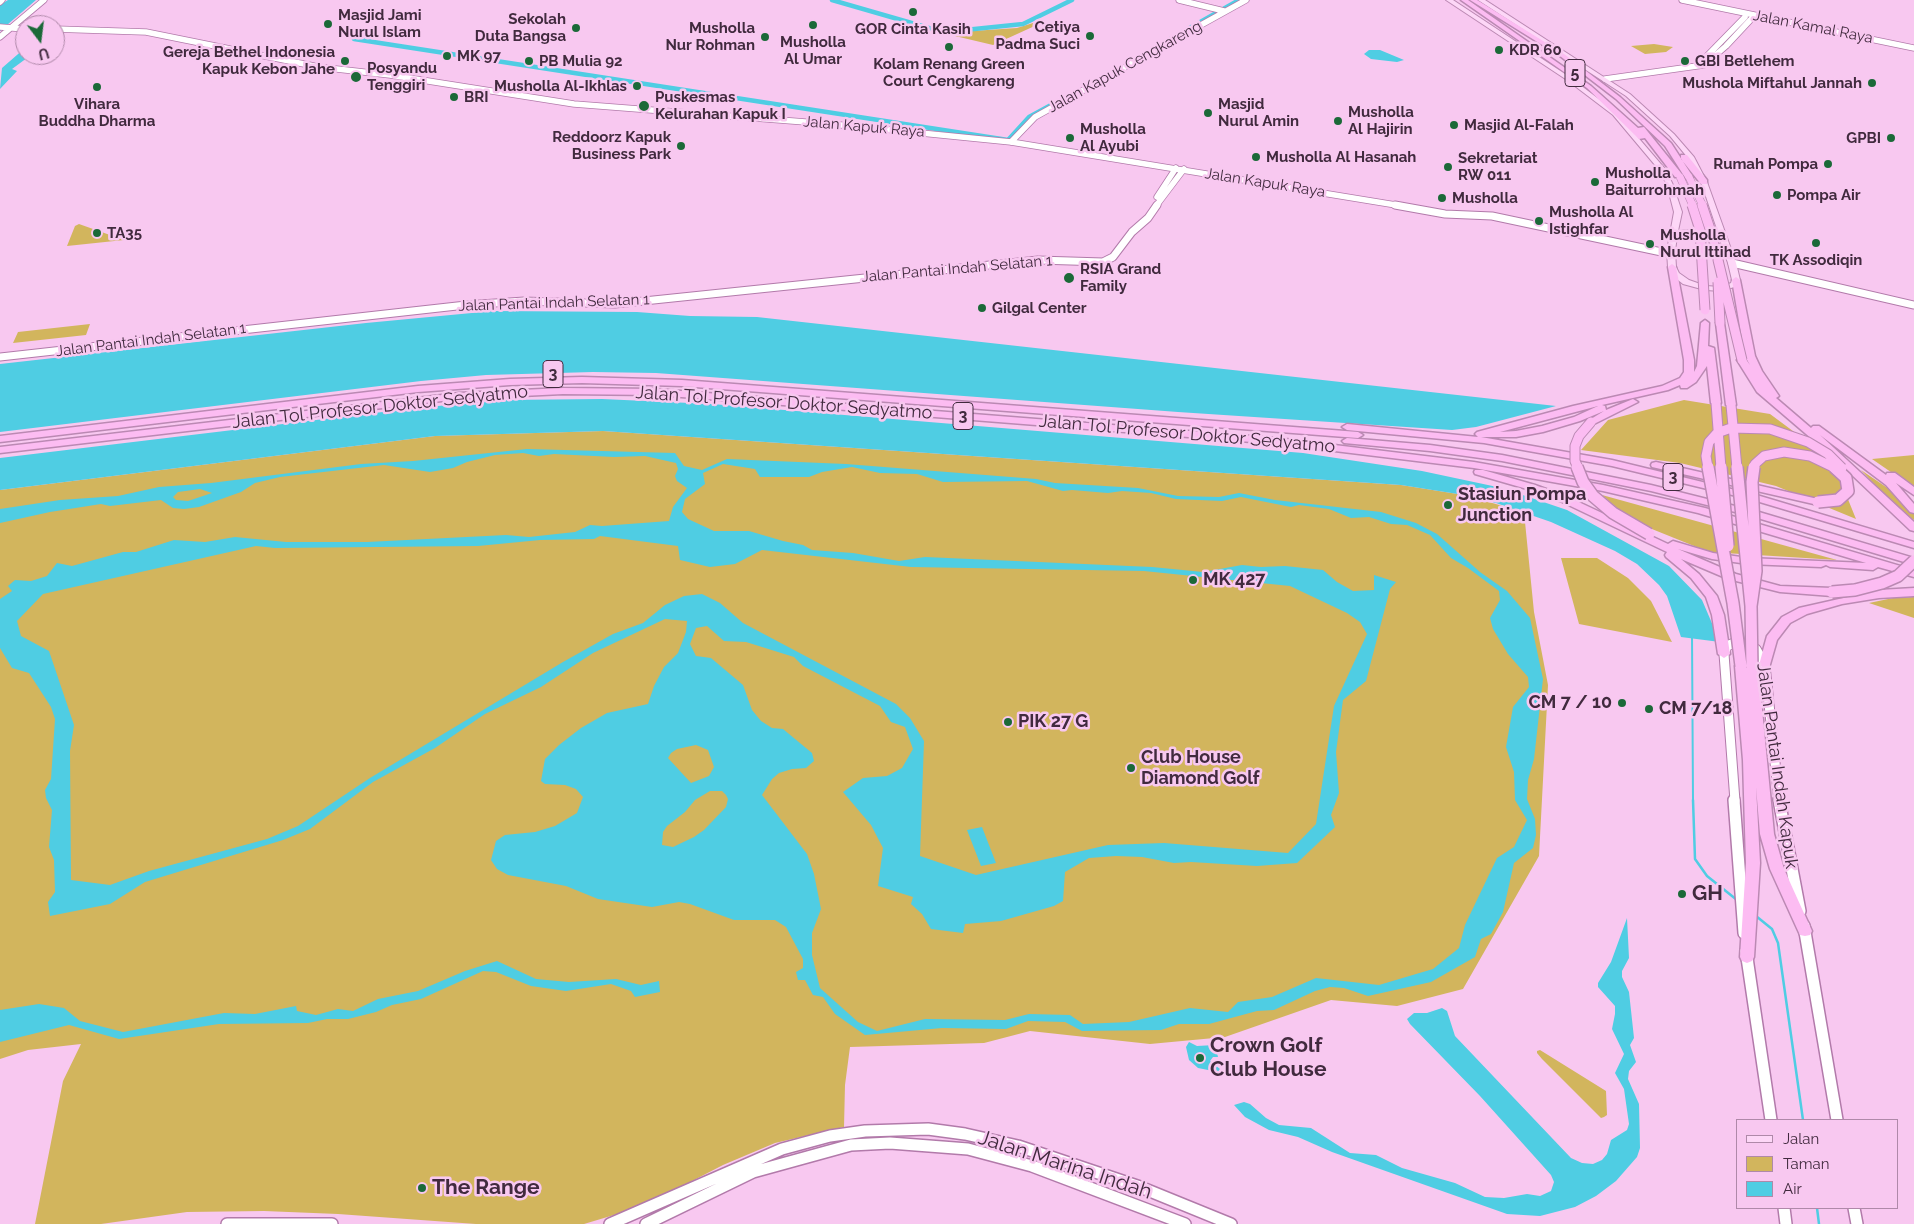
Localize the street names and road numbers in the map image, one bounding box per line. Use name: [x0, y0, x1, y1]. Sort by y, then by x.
street label: Jalan Kamal Raya: [1752, 7, 1874, 47]
street label: Jalan Kapuk Cengkareng: [1045, 17, 1205, 117]
road number: 5: [1565, 59, 1585, 86]
street label: Jalan Kapuk Raya: [803, 113, 925, 141]
street label: Jalan Kapuk Raya: [1204, 165, 1326, 201]
street label: Jalan Pantai Indah Selatan 1: [861, 252, 1053, 286]
street label: Jalan Pantai Indah Selatan 1: [458, 291, 650, 315]
street label: Jalan Pantai Indah Selatan 1: [55, 319, 247, 361]
road number: 3: [543, 360, 563, 388]
street label: Jalan Tol Profesor Doktor Sedyatmo: [231, 381, 529, 433]
street label: Jalan Tol Profesor Doktor Sedyatmo: [635, 382, 933, 424]
road number: 3: [953, 402, 973, 430]
street label: Jalan Tol Profesor Doktor Sedyatmo: [1038, 410, 1336, 458]
road number: 3: [1663, 464, 1683, 491]
street label: Jalan Pantai Indah Kapuk: [1752, 662, 1802, 870]
street label: Jalan Marina Indah: [975, 1125, 1155, 1205]

